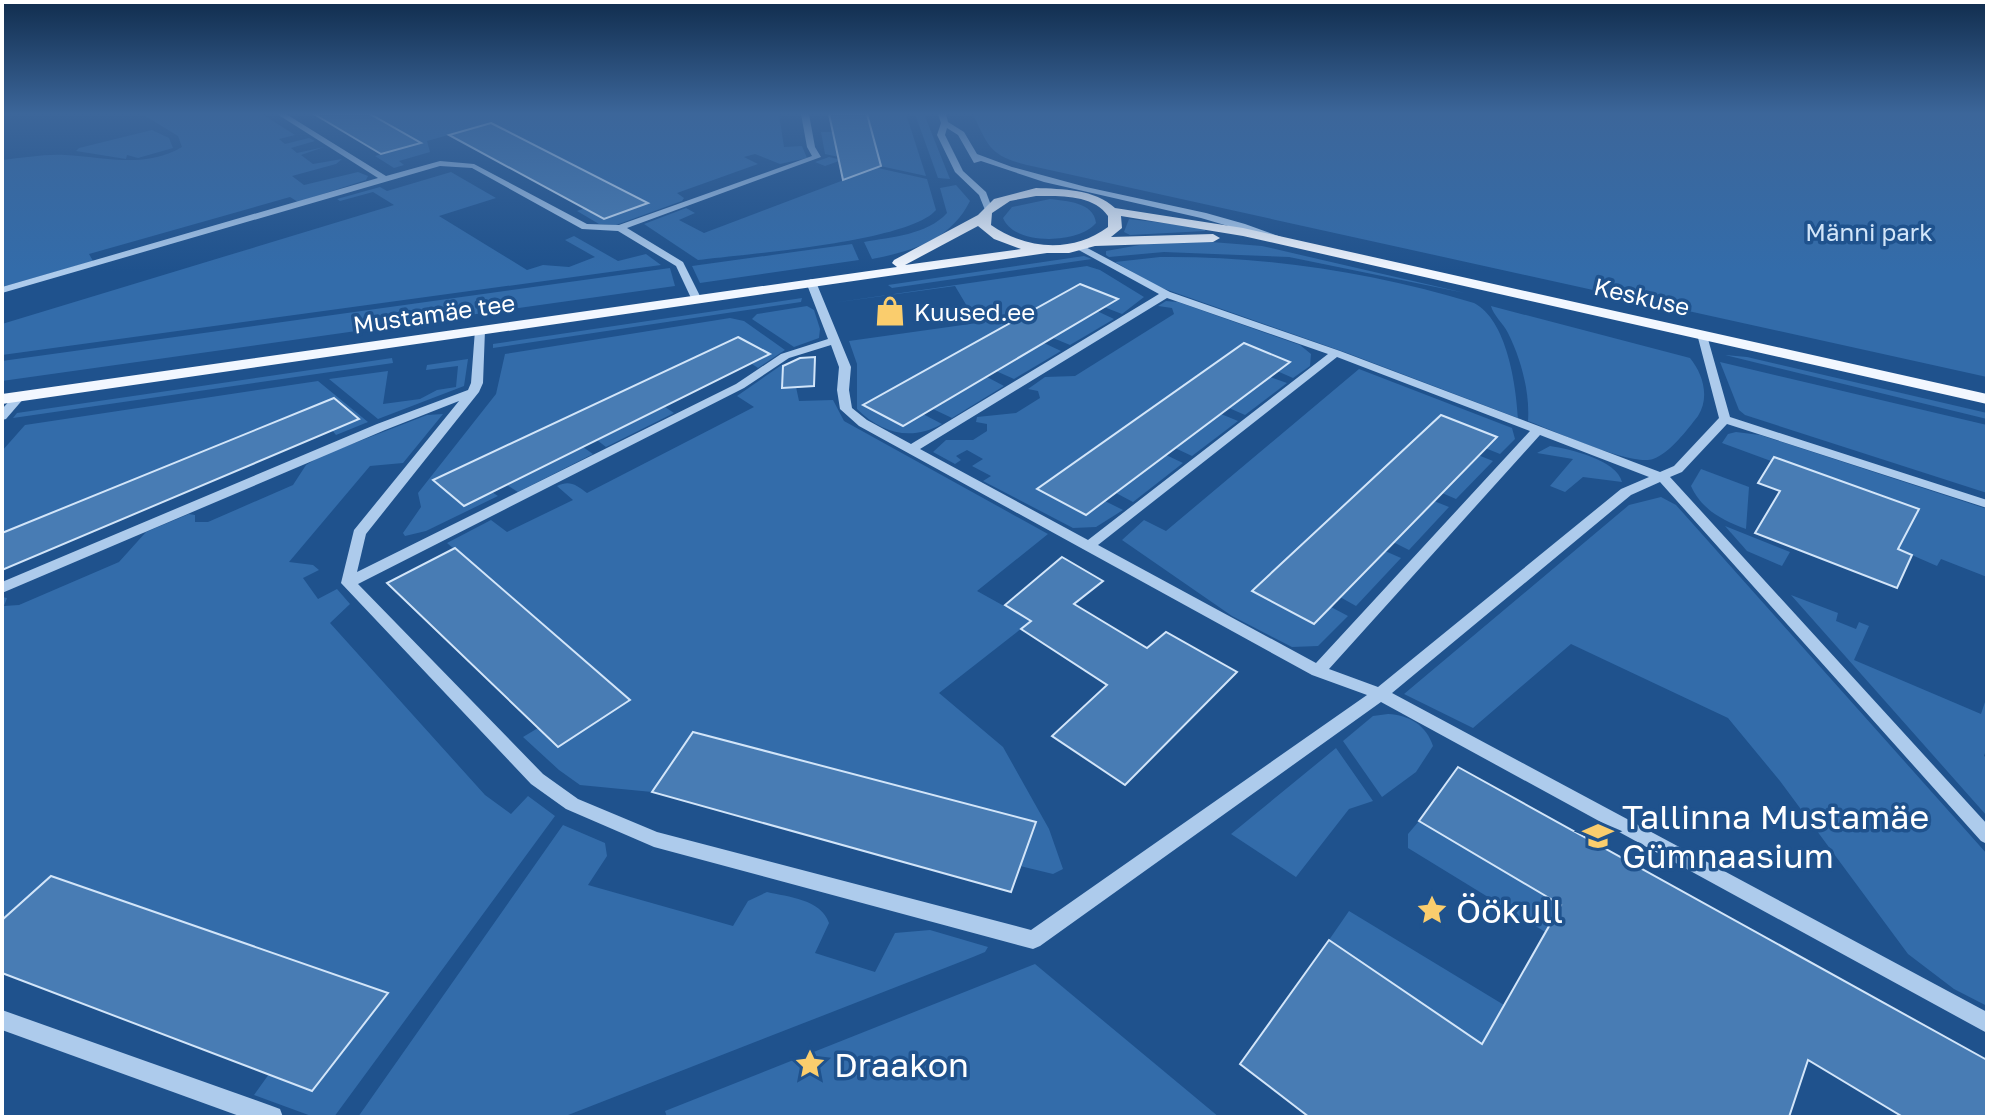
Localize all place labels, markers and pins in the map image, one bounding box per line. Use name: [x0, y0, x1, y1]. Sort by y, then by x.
shop icon: Kuused.ee: [873, 294, 907, 328]
place label: Kuused.ee: [914, 297, 1035, 326]
place label: Tallinna Mustamäe Gümnaasium: [1622, 796, 1929, 875]
school or university icon: Tallinna Mustamäe Gümnaasium: [1581, 819, 1615, 853]
place label: Öökull: [1456, 890, 1563, 930]
place icon: Öökull: [1415, 893, 1449, 927]
place label: Draakon: [834, 1044, 969, 1084]
place icon: Draakon: [793, 1047, 827, 1081]

